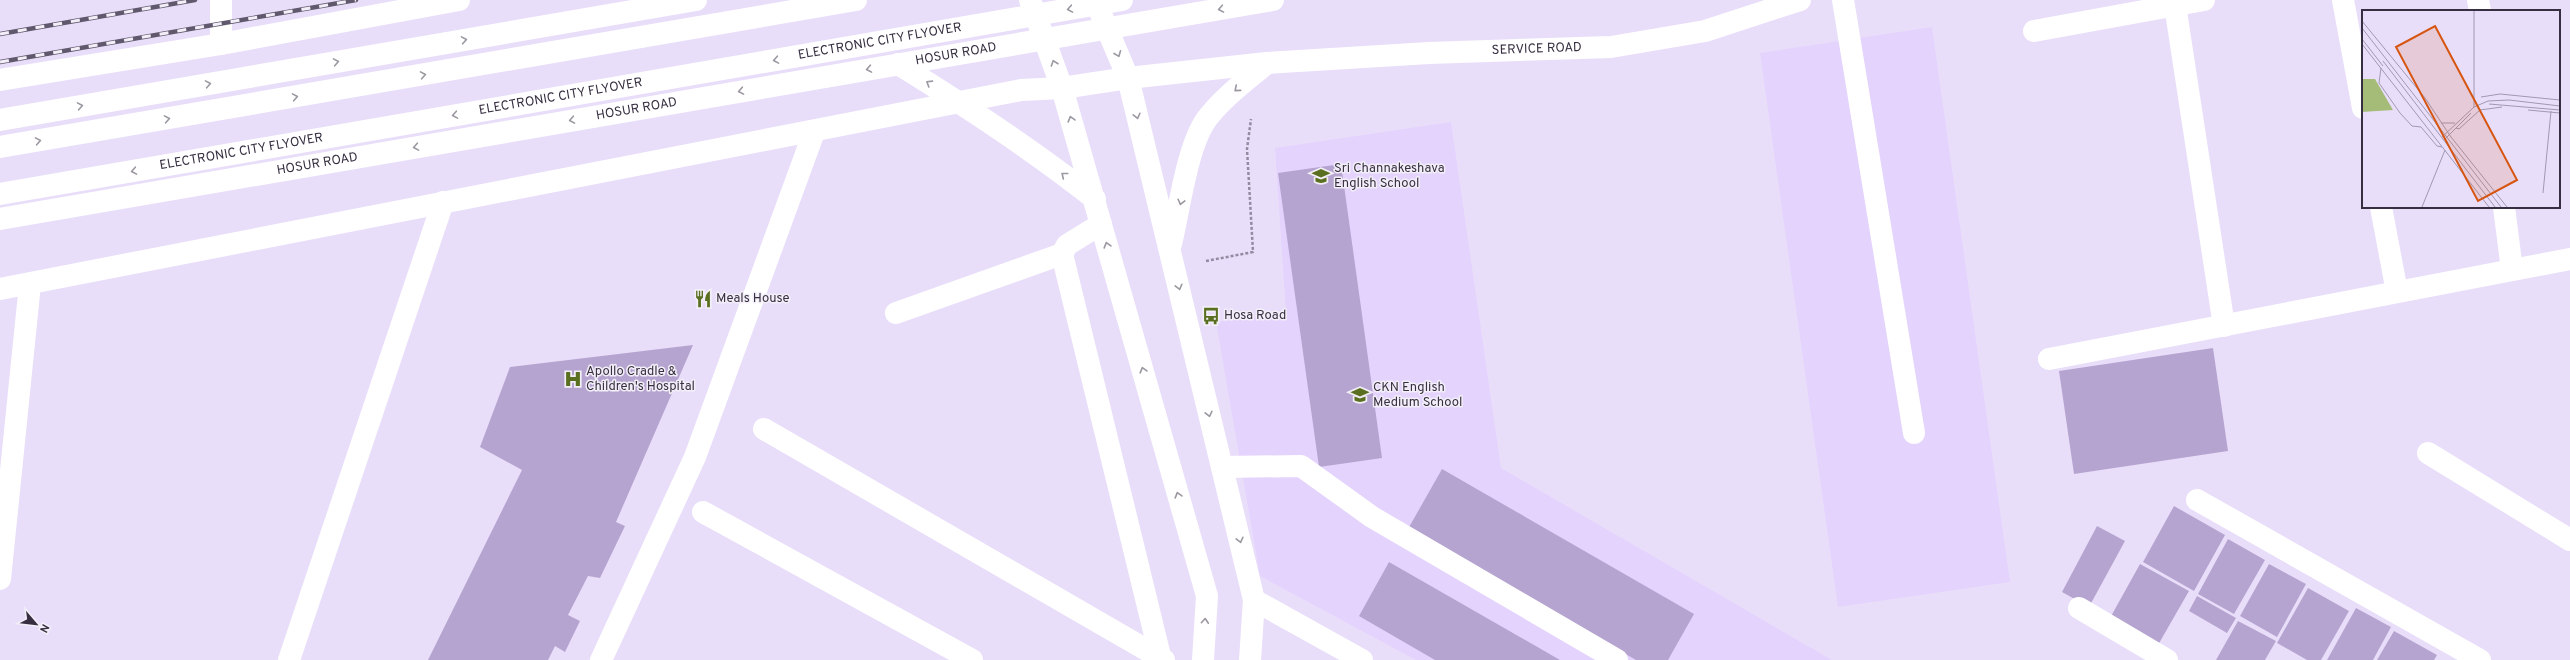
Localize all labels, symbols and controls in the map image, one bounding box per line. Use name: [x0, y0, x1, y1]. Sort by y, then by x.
one-way arrow: [1067, 4, 1073, 13]
one-way arrow: [1218, 4, 1224, 13]
inset map: [2362, 10, 2560, 208]
street label: ELECTRONIC CITY FLYOVER: [797, 20, 963, 64]
one-way arrow: [461, 36, 467, 45]
street label: HOSUR ROAD: [914, 40, 998, 69]
street label: SERVICE ROAD: [1492, 40, 1582, 59]
one-way arrow: [1113, 50, 1121, 57]
one-way arrow: [773, 55, 779, 63]
one-way arrow: [333, 58, 339, 67]
one-way arrow: [1050, 60, 1059, 67]
one-way arrow: [866, 64, 872, 72]
one-way arrow: [420, 71, 426, 79]
street label: ELECTRONIC CITY FLYOVER: [478, 75, 644, 119]
one-way arrow: [205, 80, 211, 89]
one-way arrow: [927, 81, 934, 88]
one-way arrow: [1234, 84, 1242, 91]
one-way arrow: [738, 86, 744, 94]
one-way arrow: [292, 93, 298, 101]
street label: HOSUR ROAD: [595, 95, 678, 124]
one-way arrow: [77, 102, 83, 111]
one-way arrow: [452, 110, 458, 119]
one-way arrow: [1132, 112, 1141, 119]
one-way arrow: [163, 115, 170, 124]
one-way arrow: [569, 115, 575, 124]
one-way arrow: [1067, 116, 1076, 123]
street label: ELECTRONIC CITY FLYOVER: [158, 130, 325, 174]
one-way arrow: [35, 137, 42, 146]
one-way arrow: [413, 142, 419, 151]
street label: HOSUR ROAD: [276, 150, 359, 179]
place label: Sri Channakeshava English School: [1334, 161, 1445, 192]
one-way arrow: [131, 166, 137, 175]
school or university icon: Sri Channakeshava English School: [1311, 166, 1331, 186]
one-way arrow: [1062, 172, 1069, 179]
one-way arrow: [1177, 199, 1185, 205]
one-way arrow: [1103, 242, 1112, 249]
one-way arrow: [1174, 283, 1183, 290]
restaurant icon: Meals House: [693, 289, 713, 309]
place label: Meals House: [716, 291, 789, 307]
bus stop icon: Hosa Road: [1201, 306, 1221, 326]
place label: Hosa Road: [1224, 308, 1286, 324]
place label: Apollo Cradle & Children's Hospital: [586, 364, 695, 395]
one-way arrow: [1139, 367, 1148, 374]
hospital icon: Apollo Cradle & Children's Hospital: [563, 369, 583, 389]
place label: CKN English Medium School: [1373, 380, 1462, 411]
school or university icon: CKN English Medium School: [1350, 385, 1370, 405]
one-way arrow: [1205, 410, 1213, 417]
one-way arrow: [1175, 492, 1183, 498]
one-way arrow: [1235, 537, 1243, 543]
north arrow: [16, 604, 56, 644]
one-way arrow: [1201, 618, 1210, 624]
text: N: [36, 621, 52, 635]

